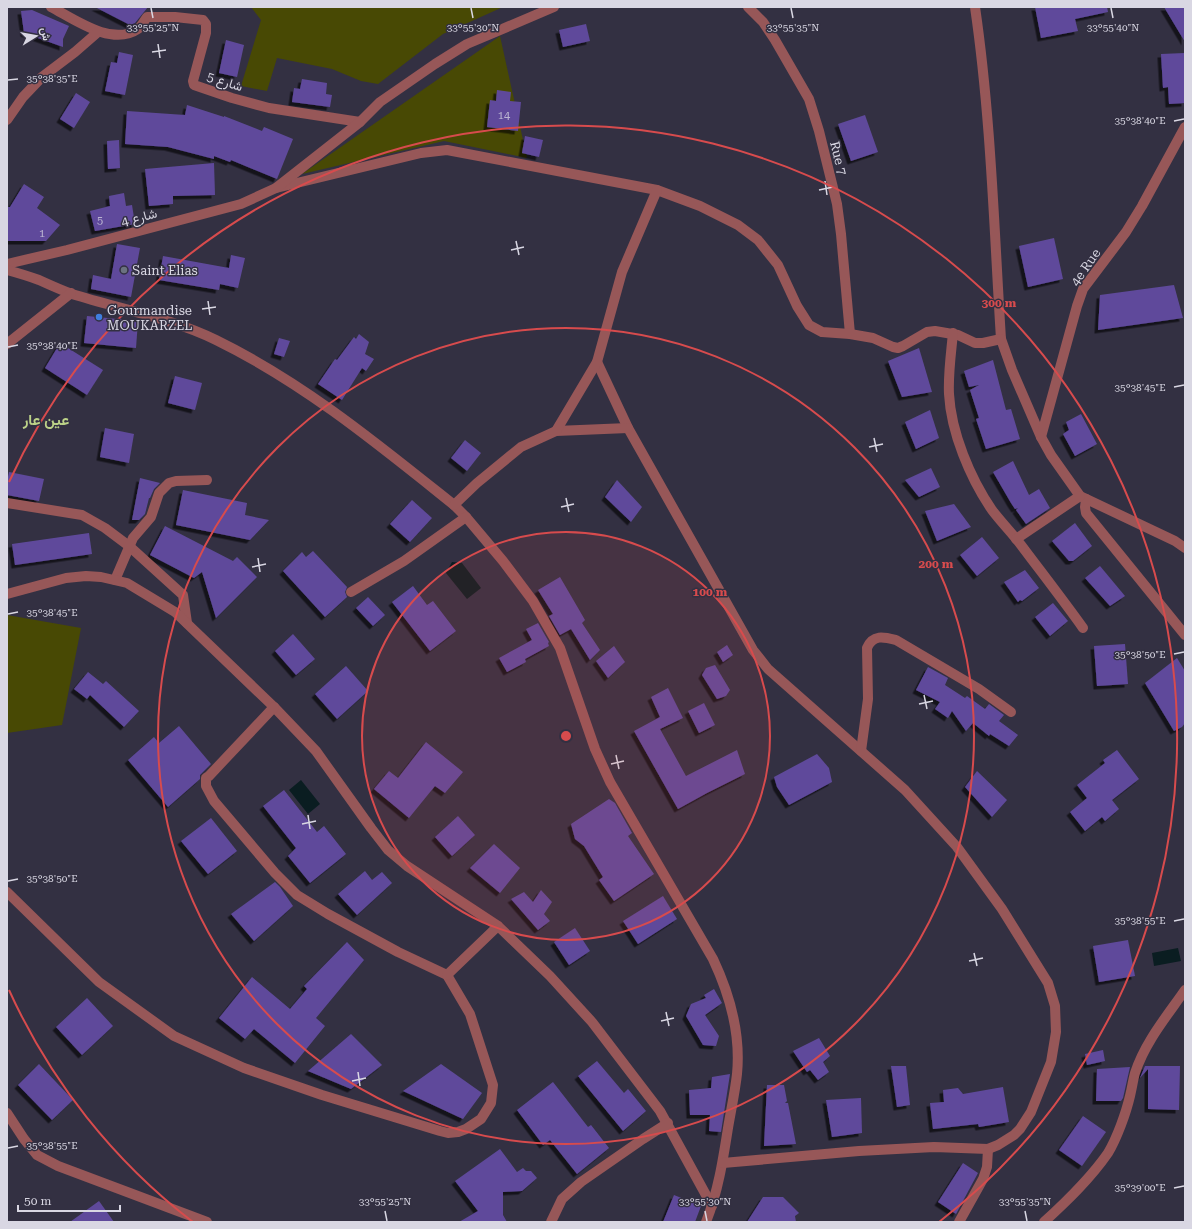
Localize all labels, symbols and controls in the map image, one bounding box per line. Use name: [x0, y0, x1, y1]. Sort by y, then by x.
north arrow: [16, 16, 56, 56]
text: 33°55'25"N: [127, 22, 179, 33]
text: 33°55'30"N: [447, 22, 499, 33]
text: 33°55'35"N: [767, 22, 819, 33]
text: 33°55'40"N: [1087, 22, 1139, 33]
text: ش: [38, 26, 53, 42]
street label: شارع 5: [204, 69, 245, 96]
text: 35°38'35"E: [26, 73, 78, 84]
house number: 14: [498, 109, 511, 122]
text: 35°38'40"E: [1114, 115, 1166, 126]
street label: Rue 7: [827, 140, 850, 177]
street label: شارع 4: [119, 205, 159, 231]
house number: 5: [97, 214, 103, 227]
house number: 1: [39, 227, 45, 240]
street label: 4e Rue: [1067, 246, 1104, 289]
place label: Saint Elias: [132, 263, 198, 278]
marker: Saint Elias: [119, 265, 129, 275]
text: 300 m: [982, 296, 1017, 310]
place label: Gourmandise MOUKARZEL: [107, 303, 192, 333]
marker: Gourmandise MOUKARZEL: [94, 312, 104, 322]
text: 35°38'40"E: [26, 340, 78, 351]
text: 35°38'45"E: [1114, 382, 1166, 393]
district label: عين عار: [22, 411, 69, 429]
text: 200 m: [919, 557, 954, 571]
text: 100 m: [693, 585, 728, 599]
text: 35°38'45"E: [26, 607, 78, 618]
text: 35°38'50"E: [1114, 649, 1166, 660]
centre of rings: [559, 729, 573, 743]
text: 35°38'50"E: [26, 873, 78, 884]
text: 35°38'55"E: [1114, 915, 1166, 926]
text: 35°38'55"E: [26, 1140, 78, 1151]
text: 35°39'00"E: [1114, 1182, 1166, 1193]
scale bar: [18, 1187, 120, 1213]
text: 50 m: [24, 1194, 51, 1208]
text: 33°55'25"N: [359, 1196, 411, 1207]
text: 33°55'30"N: [679, 1196, 731, 1207]
text: 33°55'35"N: [999, 1196, 1051, 1207]

